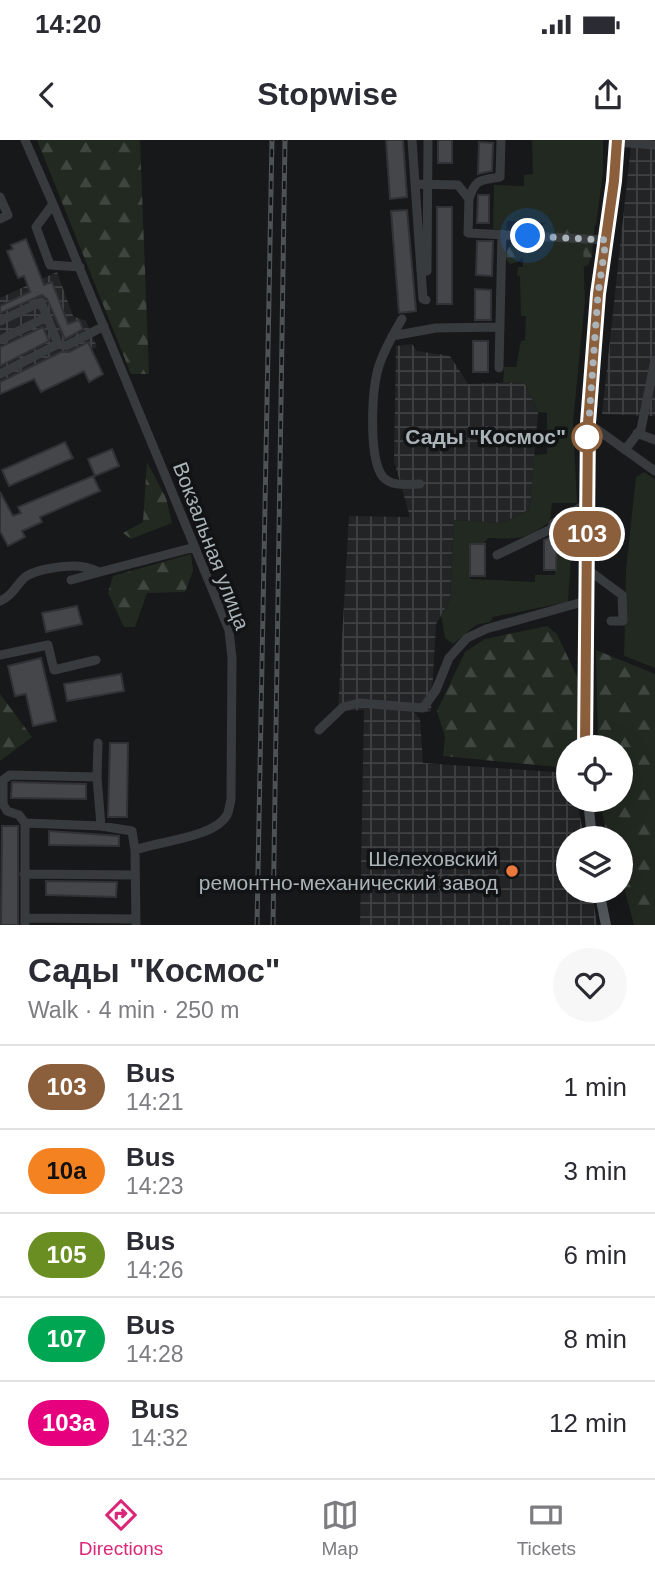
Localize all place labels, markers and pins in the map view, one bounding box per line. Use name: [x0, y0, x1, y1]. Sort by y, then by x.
marker: Сады "Космос": [572, 422, 602, 452]
place label: Сады "Космос": [405, 425, 566, 448]
place label: Шелеховский ремонтно-механический завод: [199, 847, 498, 894]
marker: Шелеховский ремонтно-механический завод: [504, 863, 520, 879]

